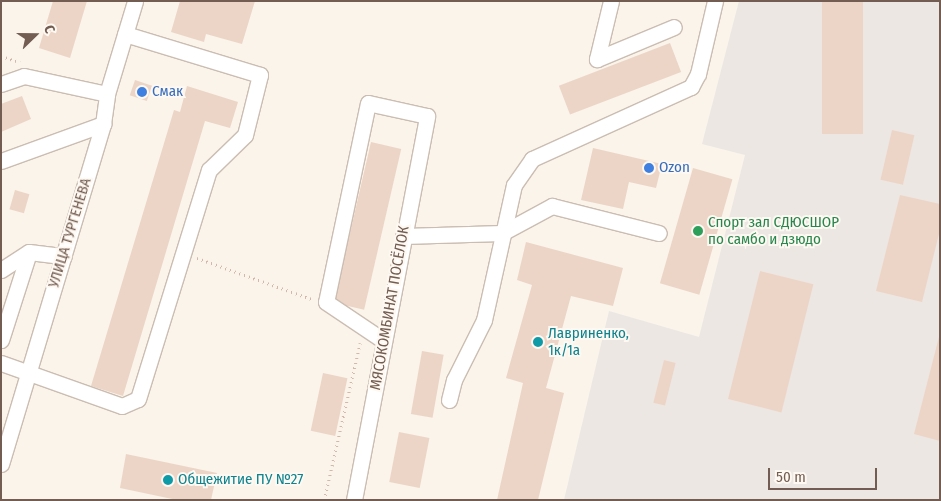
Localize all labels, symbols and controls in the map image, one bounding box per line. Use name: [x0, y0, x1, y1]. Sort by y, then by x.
north arrow: [10, 10, 60, 60]
text: С: [40, 23, 59, 36]
place label: Смак: [152, 83, 183, 101]
marker: Смак: [136, 86, 148, 98]
place label: Ozon: [659, 159, 690, 177]
marker: Ozon: [643, 162, 655, 174]
street label: УЛИЦА ТУРГЕНЕВА: [45, 176, 95, 290]
place label: Спорт зал СДЮСШОР по самбо и дзюдо: [708, 213, 839, 248]
street label: МЯСОКОМБИНАТ ПОСЁЛОК: [367, 224, 413, 392]
marker: Спорт зал СДЮСШОР по самбо и дзюдо: [692, 225, 704, 237]
place label: Лавриненко, 1к/1а: [548, 324, 629, 359]
marker: Лавриненко, 1к/1а: [532, 336, 544, 348]
scale bar: [771, 458, 880, 490]
text: 50 m: [776, 468, 806, 486]
place label: Общежитие ПУ №27: [178, 471, 303, 489]
marker: Общежитие ПУ №27: [162, 474, 174, 486]

